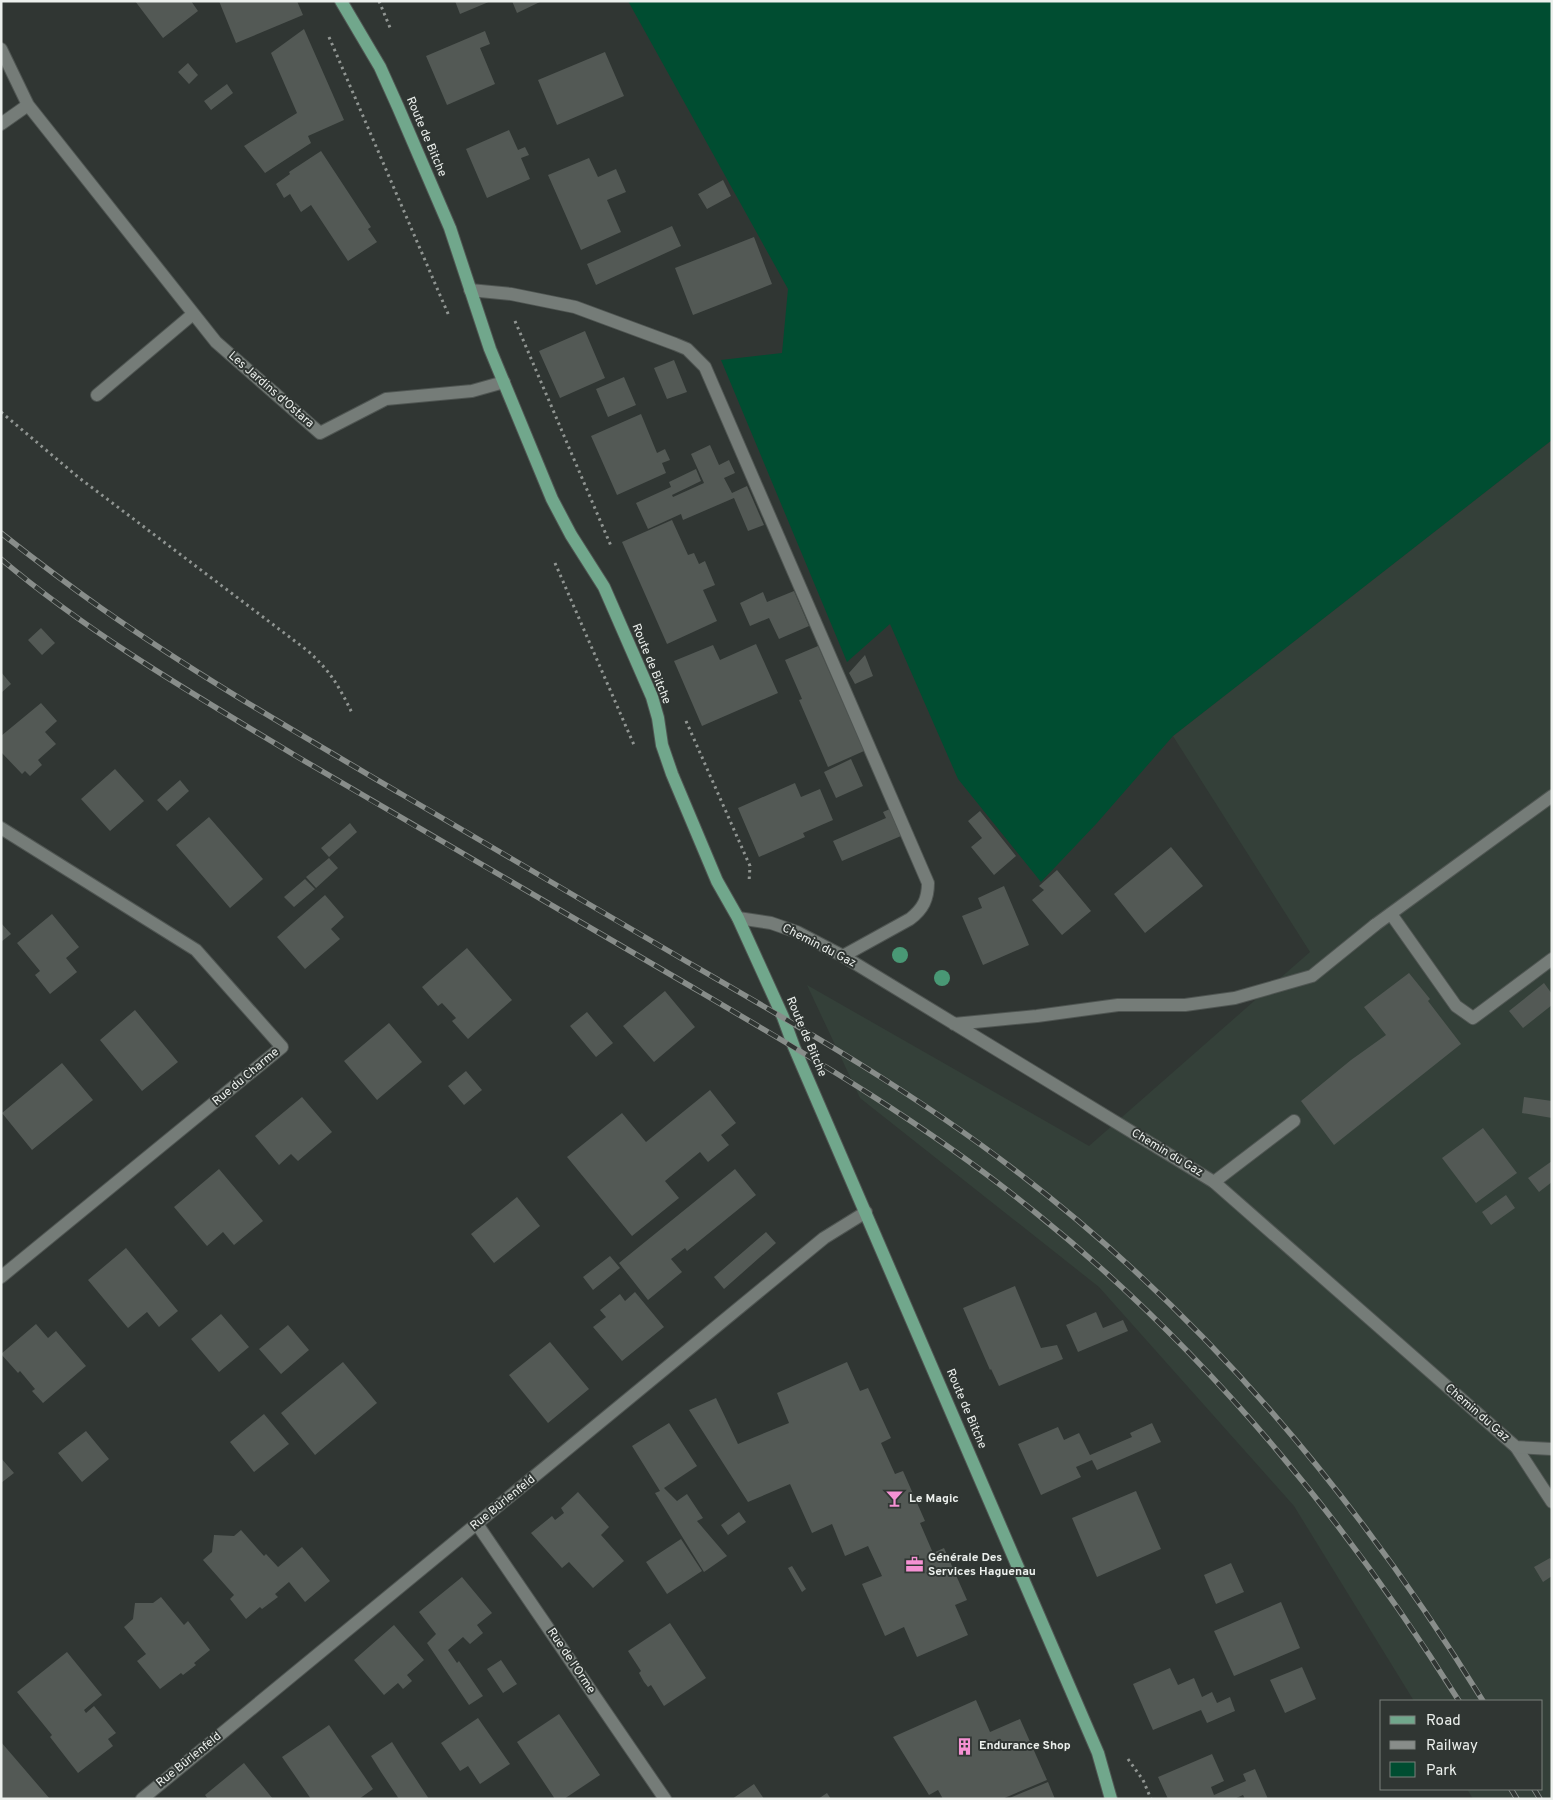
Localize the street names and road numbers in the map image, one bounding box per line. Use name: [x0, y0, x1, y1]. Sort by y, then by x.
street label: Route de Bitche: [402, 94, 450, 180]
street label: Les Jardins d'Ostara: [225, 348, 317, 432]
street label: Route de Bitche: [628, 621, 674, 707]
street label: Chemin du Gaz: [779, 920, 859, 972]
street label: Route de Bitche: [782, 994, 830, 1080]
street label: Rue du Charme: [209, 1044, 283, 1110]
street label: Chemin du Gaz: [1128, 1125, 1206, 1181]
street label: Route de Bitche: [942, 1366, 990, 1452]
street label: Chemin du Gaz: [1441, 1380, 1513, 1446]
street label: Rue Bürlenfeld: [467, 1472, 539, 1534]
street label: Rue de l'Orme: [543, 1625, 599, 1697]
street label: Rue Bürlenfeld: [153, 1729, 225, 1791]

